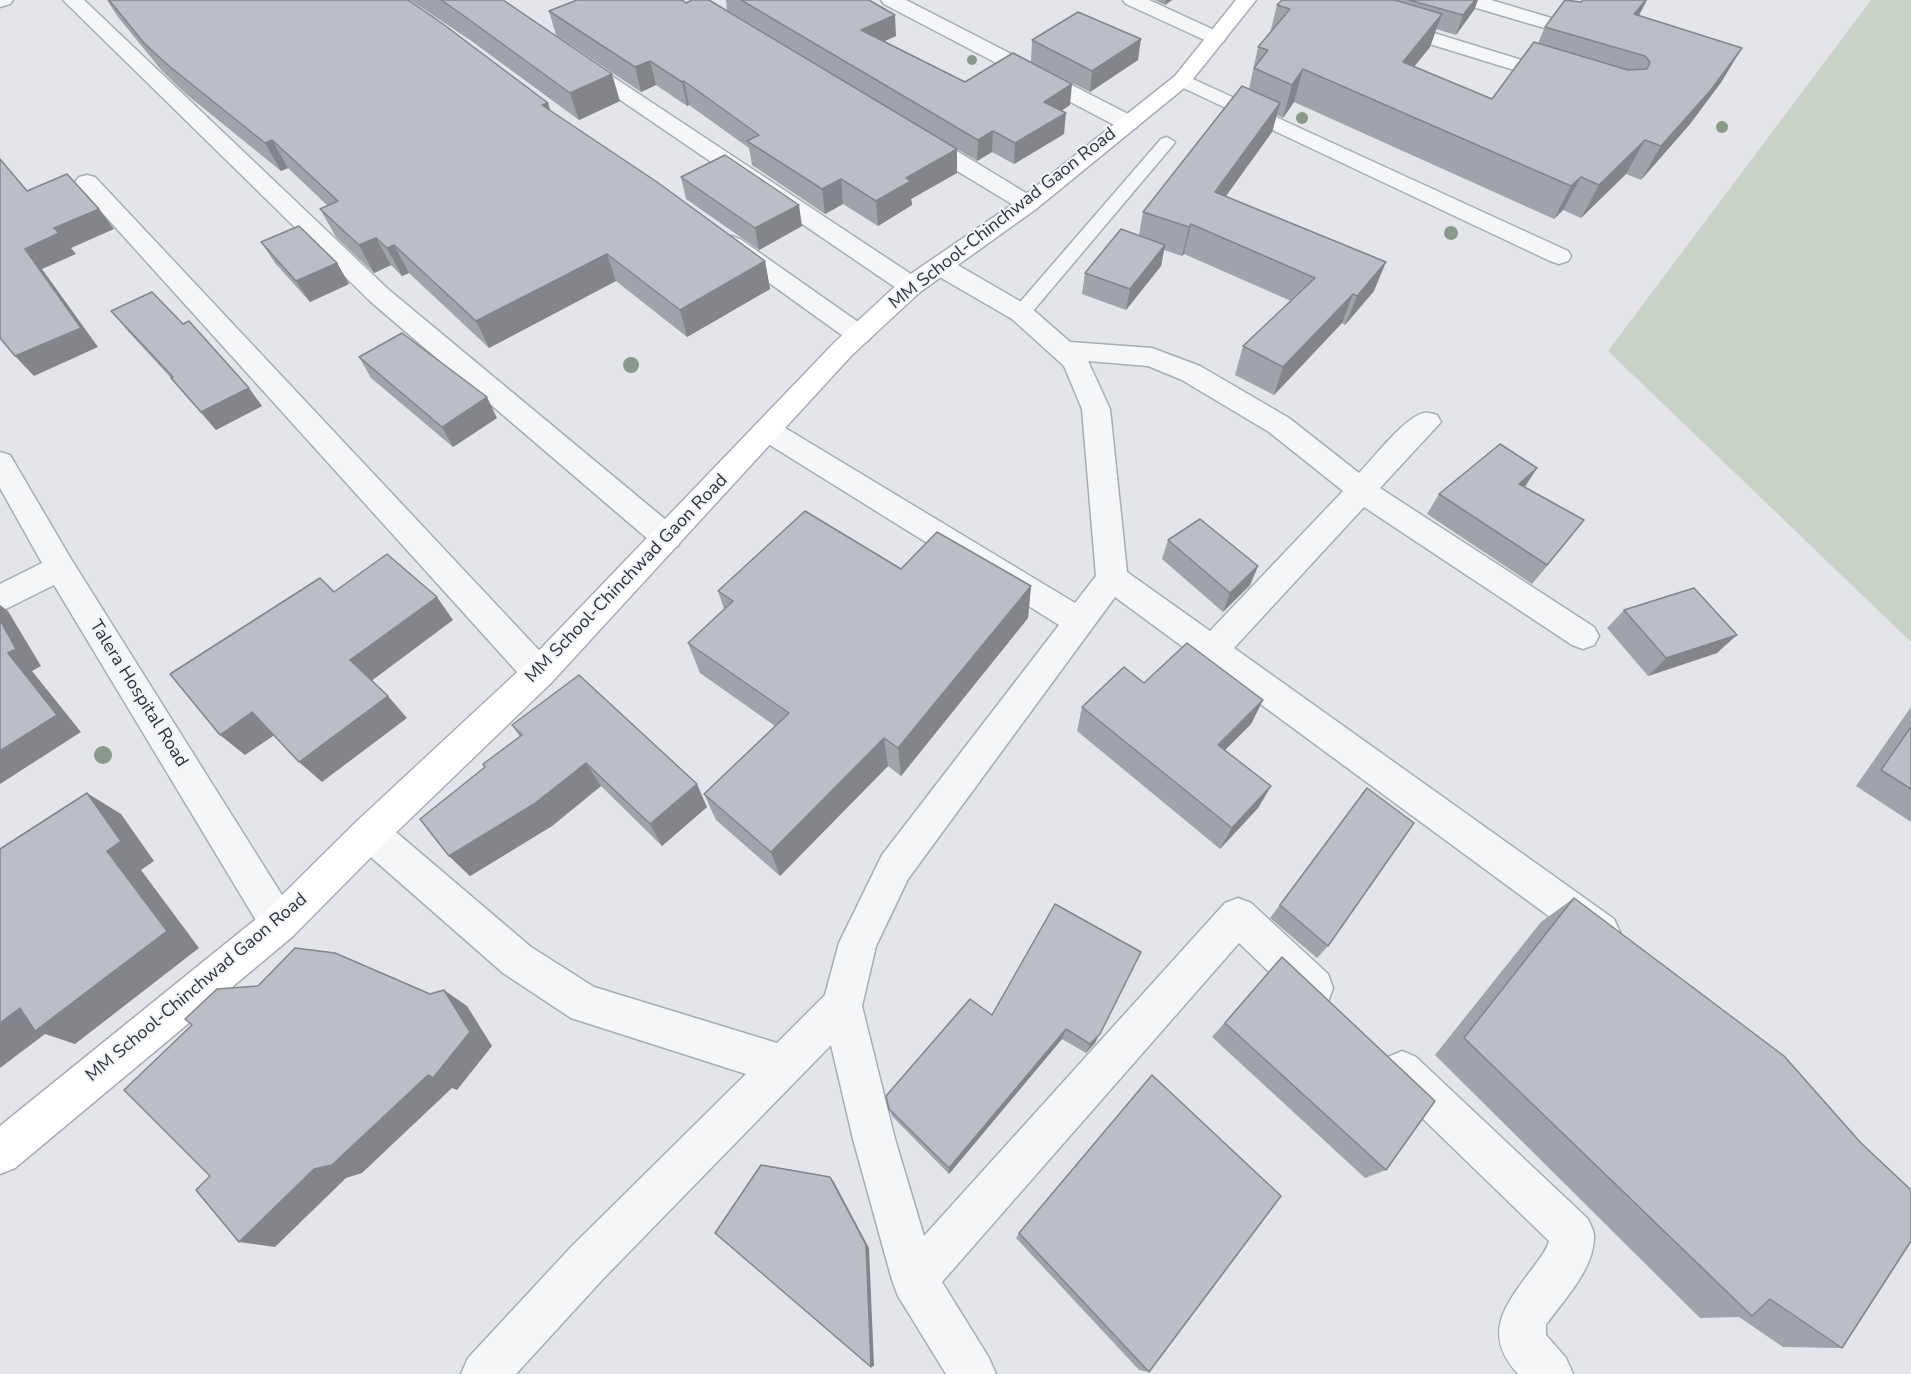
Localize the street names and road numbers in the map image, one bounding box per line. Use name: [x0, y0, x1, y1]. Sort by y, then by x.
street label: MM School-Chinchwad Gaon Road: [885, 124, 1121, 314]
street label: MM School-Chinchwad Gaon Road: [521, 470, 733, 688]
street label: Talera Hospital Road: [84, 617, 192, 771]
street label: MM School-Chinchwad Gaon Road: [82, 889, 312, 1087]

